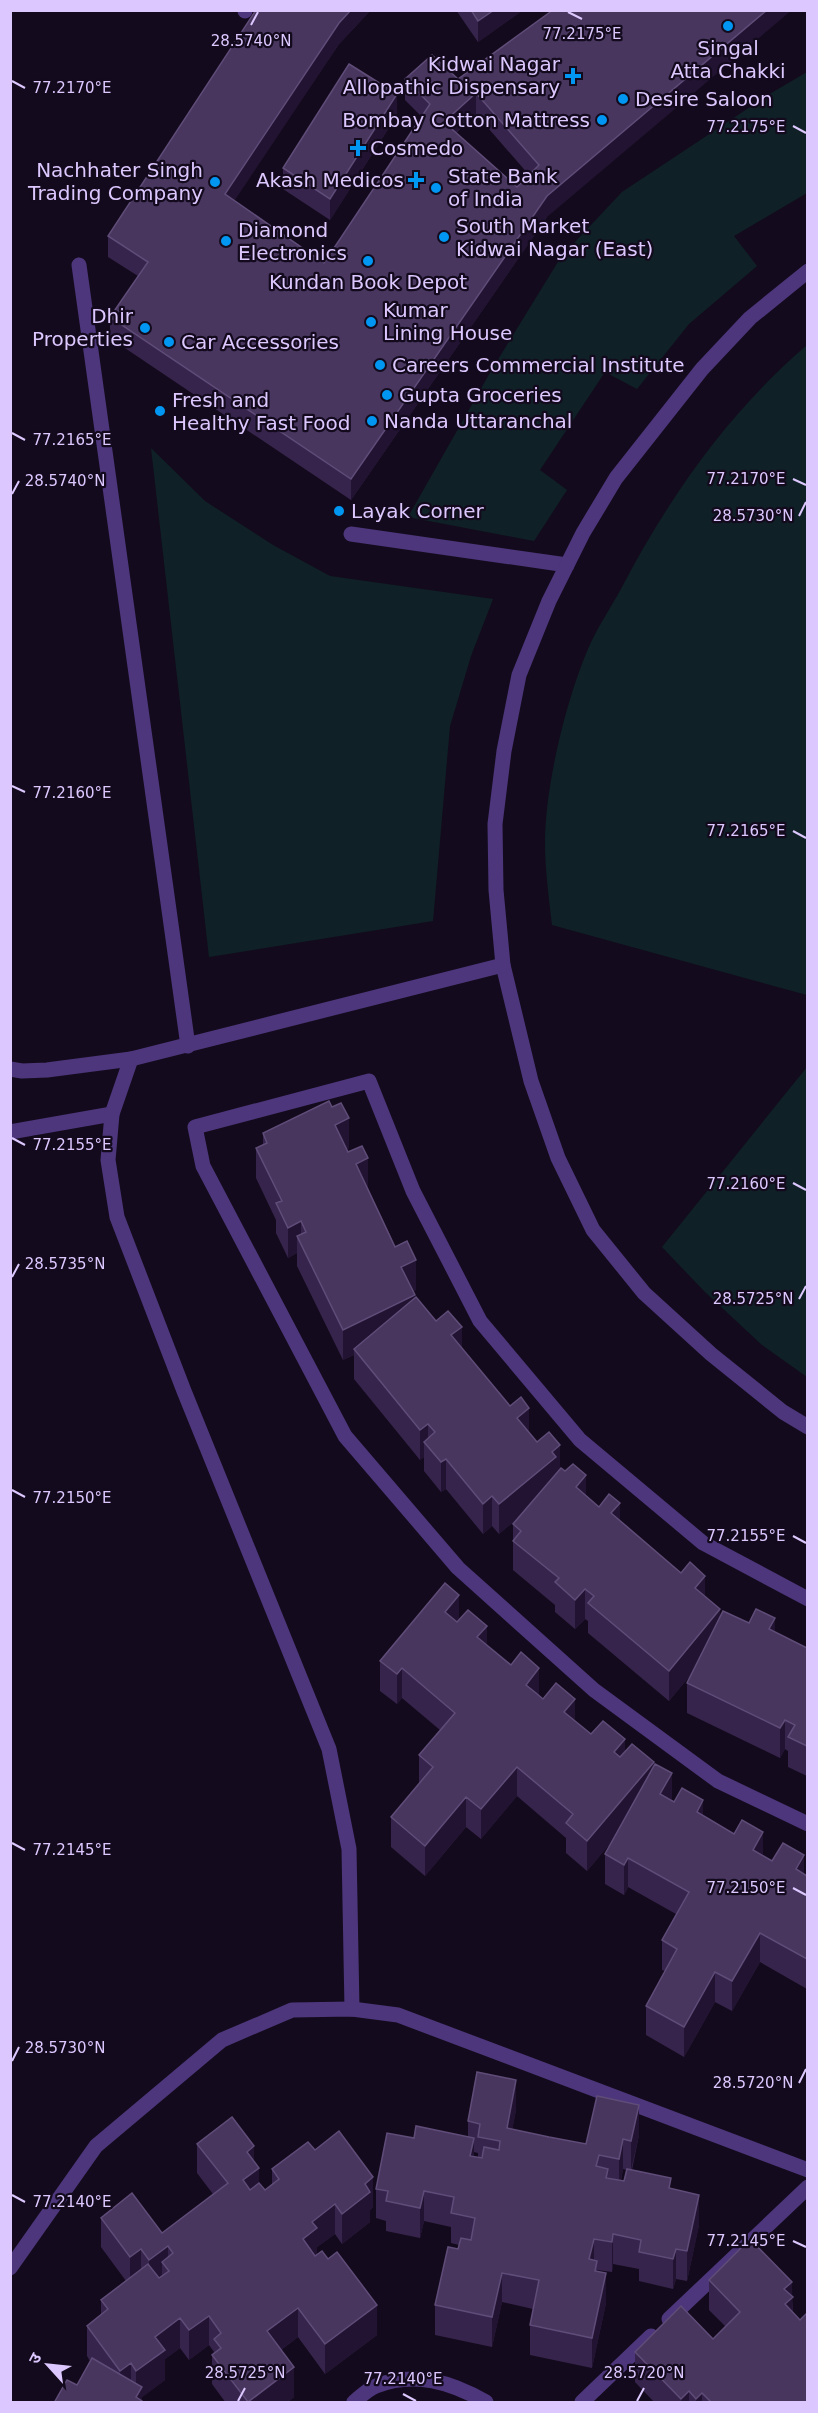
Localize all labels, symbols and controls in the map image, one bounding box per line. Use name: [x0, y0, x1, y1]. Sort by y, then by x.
marker: Singal Atta Chakki: [721, 19, 735, 33]
text: 77.2175°E: [542, 25, 622, 43]
text: 28.5740°N: [211, 32, 291, 50]
place label: Singal Atta Chakki: [670, 36, 786, 83]
place label: Kidwai Nagar Allopathic Dispensary: [343, 52, 561, 99]
marker: Kidwai Nagar Allopathic Dispensary: [564, 67, 582, 85]
text: 77.2170°E: [32, 79, 112, 97]
place label: Desire Saloon: [635, 87, 773, 111]
marker: Desire Saloon: [616, 92, 630, 106]
place label: Bombay Cotton Mattress: [342, 108, 590, 132]
marker: Bombay Cotton Mattress: [595, 113, 609, 127]
text: 77.2175°E: [706, 118, 786, 136]
place label: Cosmedo: [370, 136, 463, 160]
marker: Cosmedo: [351, 141, 365, 155]
place label: Nachhater Singh Trading Company: [27, 158, 203, 205]
place label: State Bank of India: [448, 164, 558, 211]
place label: Akash Medicos: [256, 168, 404, 192]
marker: Akash Medicos: [409, 173, 423, 187]
marker: Nachhater Singh Trading Company: [208, 175, 222, 189]
marker: State Bank of India: [429, 181, 443, 195]
place label: South Market Kidwai Nagar (East): [456, 214, 653, 261]
place label: Diamond Electronics: [238, 218, 347, 265]
marker: South Market Kidwai Nagar (East): [437, 230, 451, 244]
marker: Diamond Electronics: [219, 234, 233, 248]
marker: Kundan Book Depot: [361, 254, 375, 268]
place label: Kundan Book Depot: [269, 270, 467, 294]
place label: Kumar Lining House: [383, 298, 512, 345]
place label: Dhir Properties: [32, 304, 134, 351]
marker: Kumar Lining House: [364, 315, 378, 329]
marker: Dhir Properties: [138, 321, 152, 335]
place label: Car Accessories: [181, 330, 339, 354]
marker: Car Accessories: [162, 335, 176, 349]
place label: Careers Commercial Institute: [392, 353, 685, 377]
marker: Careers Commercial Institute: [373, 358, 387, 372]
place label: Gupta Groceries: [399, 383, 562, 407]
place label: Fresh and Healthy Fast Food: [172, 388, 350, 435]
marker: Gupta Groceries: [380, 388, 394, 402]
marker: Fresh and Healthy Fast Food: [153, 404, 167, 418]
place label: Nanda Uttaranchal: [384, 409, 572, 433]
marker: Nanda Uttaranchal: [365, 414, 379, 428]
text: 77.2165°E: [32, 431, 112, 449]
text: 77.2170°E: [706, 470, 786, 488]
text: 28.5740°N: [25, 472, 105, 490]
place label: Layak Corner: [351, 499, 484, 523]
marker: Layak Corner: [332, 504, 346, 518]
text: 28.5730°N: [713, 507, 793, 525]
text: 77.2160°E: [32, 784, 112, 802]
text: 77.2165°E: [706, 822, 786, 840]
text: 77.2155°E: [32, 1136, 112, 1154]
text: 77.2160°E: [706, 1175, 786, 1193]
text: 28.5735°N: [25, 1255, 105, 1273]
text: 28.5725°N: [713, 1290, 793, 1308]
text: 77.2150°E: [32, 1489, 112, 1507]
text: 77.2155°E: [706, 1527, 786, 1545]
text: 77.2145°E: [32, 1841, 112, 1859]
text: 77.2150°E: [706, 1879, 786, 1897]
text: 28.5730°N: [25, 2039, 105, 2057]
text: 28.5720°N: [713, 2074, 793, 2092]
text: 77.2140°E: [32, 2193, 112, 2211]
text: 77.2145°E: [706, 2232, 786, 2250]
north arrow: [18, 2335, 78, 2395]
text: उ: [24, 2349, 46, 2367]
text: 28.5725°N: [205, 2364, 285, 2382]
text: 28.5720°N: [604, 2364, 684, 2382]
text: 77.2140°E: [363, 2370, 443, 2388]

